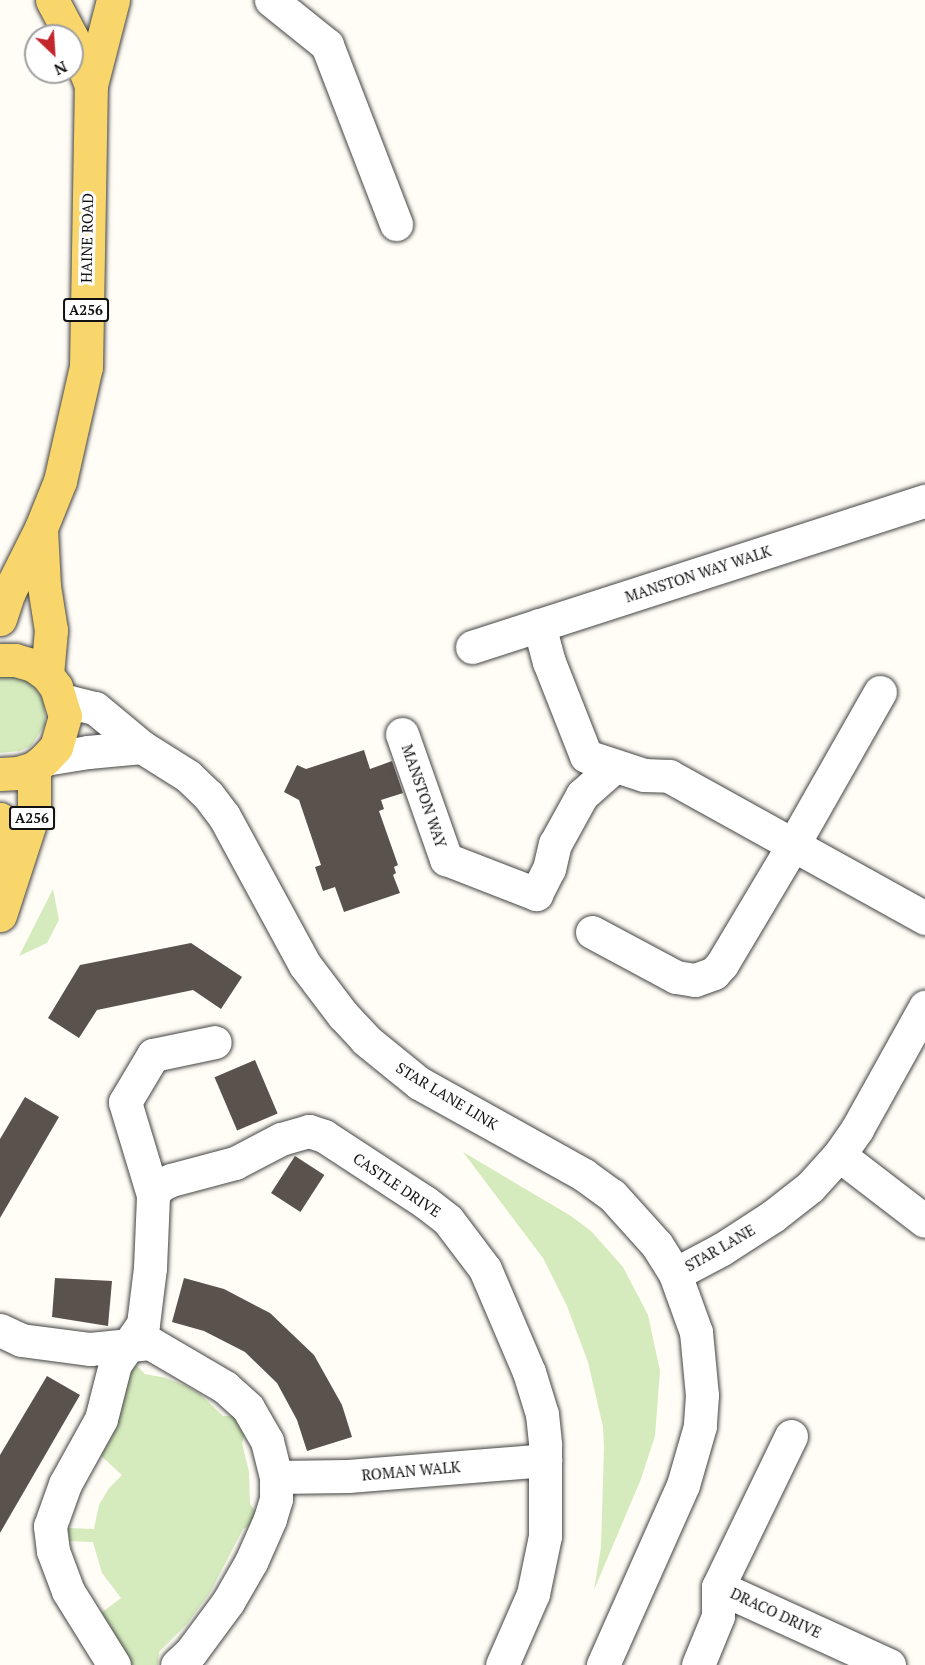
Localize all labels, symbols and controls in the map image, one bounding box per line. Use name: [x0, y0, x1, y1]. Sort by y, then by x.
north arrow: [24, 24, 84, 84]
text: N: [51, 56, 71, 81]
street label: HAINE ROAD: [77, 193, 97, 283]
road number: A256: [62, 299, 110, 321]
street label: MANSTON WAY WALK: [623, 542, 773, 606]
street label: MANSTON WAY: [398, 742, 450, 850]
road number: A256: [8, 807, 56, 829]
street label: STAR LANE LINK: [393, 1059, 501, 1133]
street label: CASTLE DRIVE: [350, 1149, 444, 1221]
street label: STAR LANE: [682, 1221, 758, 1275]
street label: ROMAN WALK: [361, 1458, 461, 1484]
street label: DRACO DRIVE: [728, 1584, 824, 1642]

